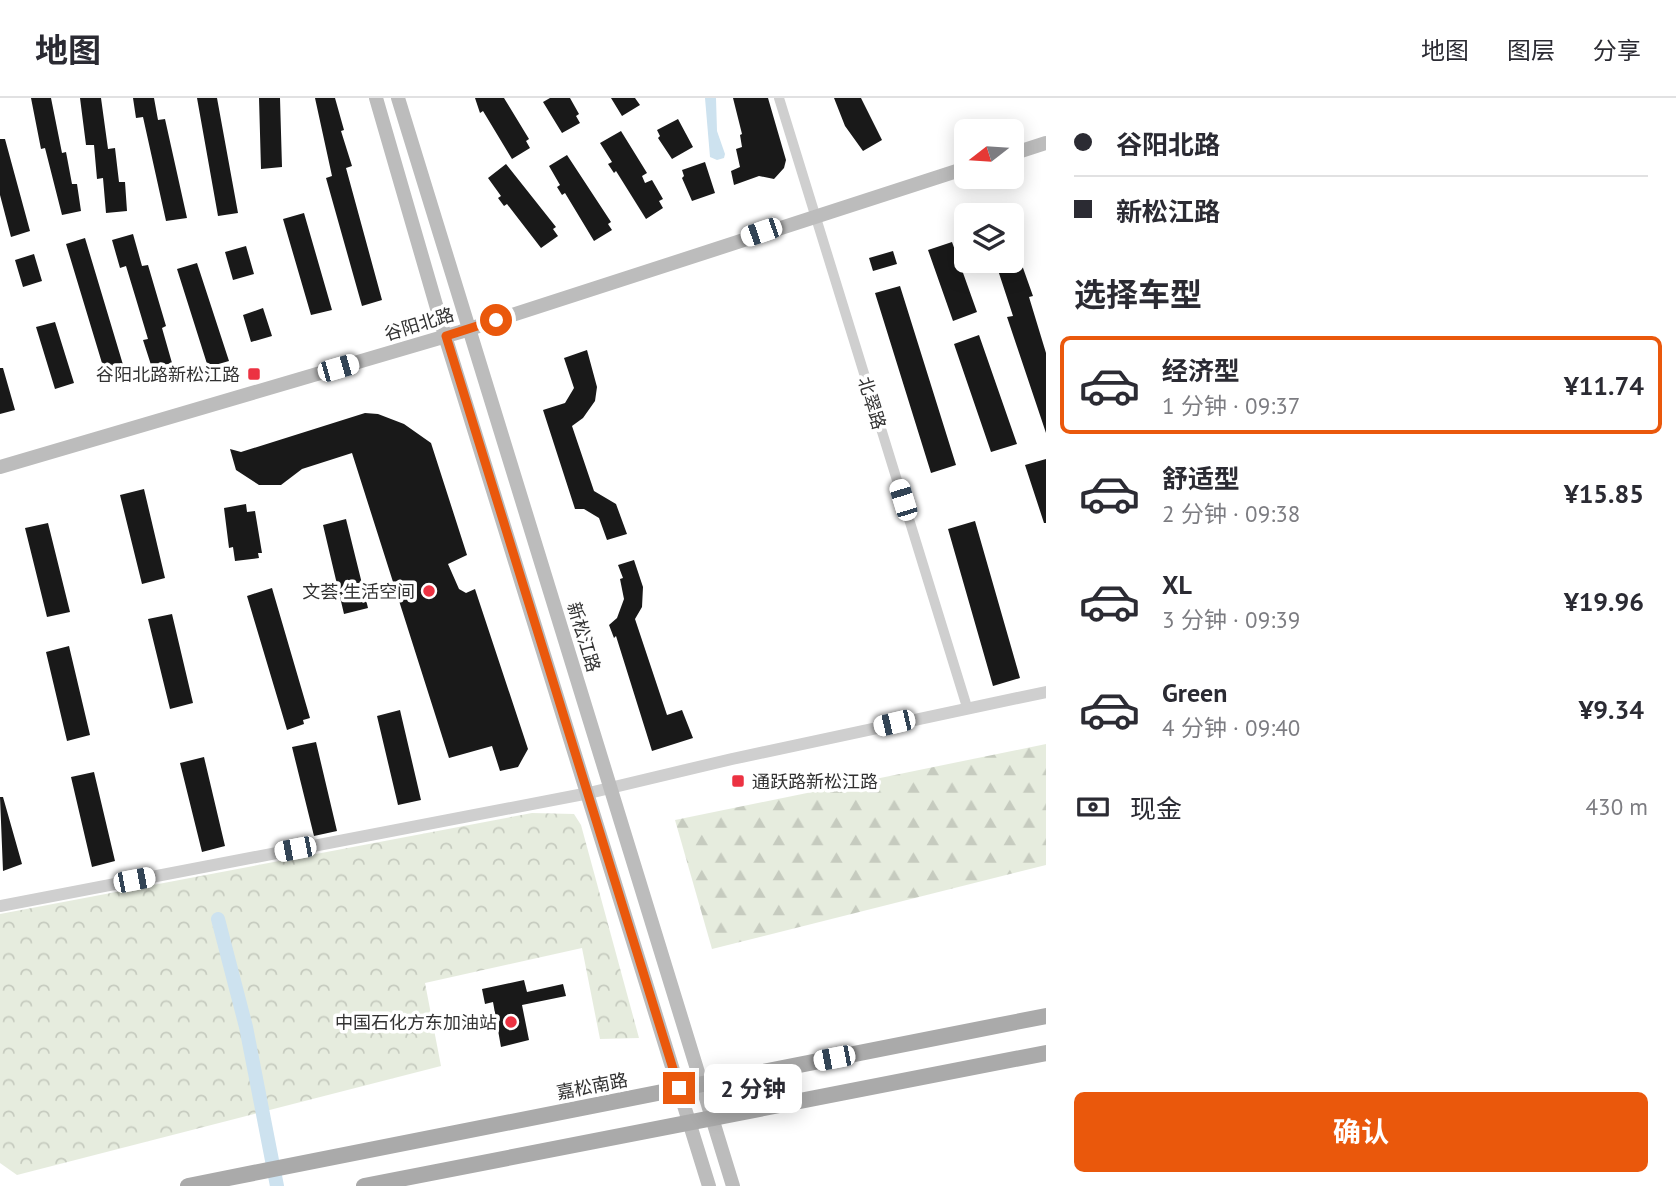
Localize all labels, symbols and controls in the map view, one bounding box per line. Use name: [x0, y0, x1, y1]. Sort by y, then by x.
text: 地图: [35, 28, 101, 71]
text: 地图: [1421, 35, 1469, 66]
text: 图层: [1507, 35, 1555, 66]
text: 分享: [1593, 35, 1641, 66]
north arrow: [954, 119, 1024, 189]
map controls: [954, 119, 1024, 273]
text: 谷阳北路: [1116, 128, 1220, 161]
text: 新松江路: [1116, 195, 1220, 228]
button: layers: [954, 203, 1024, 273]
car: [738, 215, 785, 249]
text: 选择车型: [1074, 273, 1202, 315]
street label: 谷阳北路: [381, 302, 457, 346]
route start: [480, 304, 512, 336]
car: [315, 352, 362, 384]
icon: car: [1078, 354, 1141, 417]
text: 经济型: [1162, 354, 1240, 387]
place label: 谷阳北路新松江路: [96, 363, 240, 386]
marker: 谷阳北路新松江路: [246, 366, 262, 382]
text: ¥11.74: [1564, 369, 1644, 402]
street label: 北翠路: [853, 374, 891, 432]
text: 1 分钟 · 09:37: [1162, 391, 1300, 420]
icon: car: [1078, 462, 1141, 525]
text: 舒适型: [1162, 462, 1240, 495]
car: [887, 477, 920, 523]
text: ¥15.85: [1564, 477, 1644, 510]
text: 2 分钟 · 09:38: [1162, 499, 1300, 528]
text: XL: [1162, 568, 1192, 601]
icon: car: [1078, 570, 1141, 633]
place label: 文荟·生活空间: [302, 580, 415, 603]
marker: 文荟·生活空间: [421, 583, 437, 599]
text: ¥19.96: [1564, 585, 1644, 618]
street label: 新松江路: [562, 599, 606, 675]
text: 3 分钟 · 09:39: [1162, 605, 1300, 634]
text: Green: [1162, 676, 1227, 709]
icon: car: [1078, 678, 1141, 741]
text: ¥9.34: [1579, 693, 1644, 726]
car: [872, 708, 917, 738]
text: 4 分钟 · 09:40: [1162, 713, 1300, 742]
place label: 通跃路新松江路: [752, 770, 878, 793]
marker: 通跃路新松江路: [730, 773, 746, 789]
icon: cash: [1074, 788, 1112, 826]
text: 现金: [1130, 792, 1182, 825]
text: 430 m: [1586, 792, 1648, 821]
car: [273, 835, 318, 863]
car: [112, 866, 157, 894]
place label: 中国石化方东加油站: [335, 1011, 497, 1034]
marker: 中国石化方东加油站: [503, 1014, 519, 1030]
car: [812, 1044, 857, 1072]
callout: 2 分钟: [704, 1063, 802, 1112]
street label: 嘉松南路: [554, 1068, 630, 1104]
route end: [663, 1072, 695, 1104]
text: 2 分钟: [721, 1074, 785, 1103]
button: 确认: [1074, 1092, 1648, 1172]

